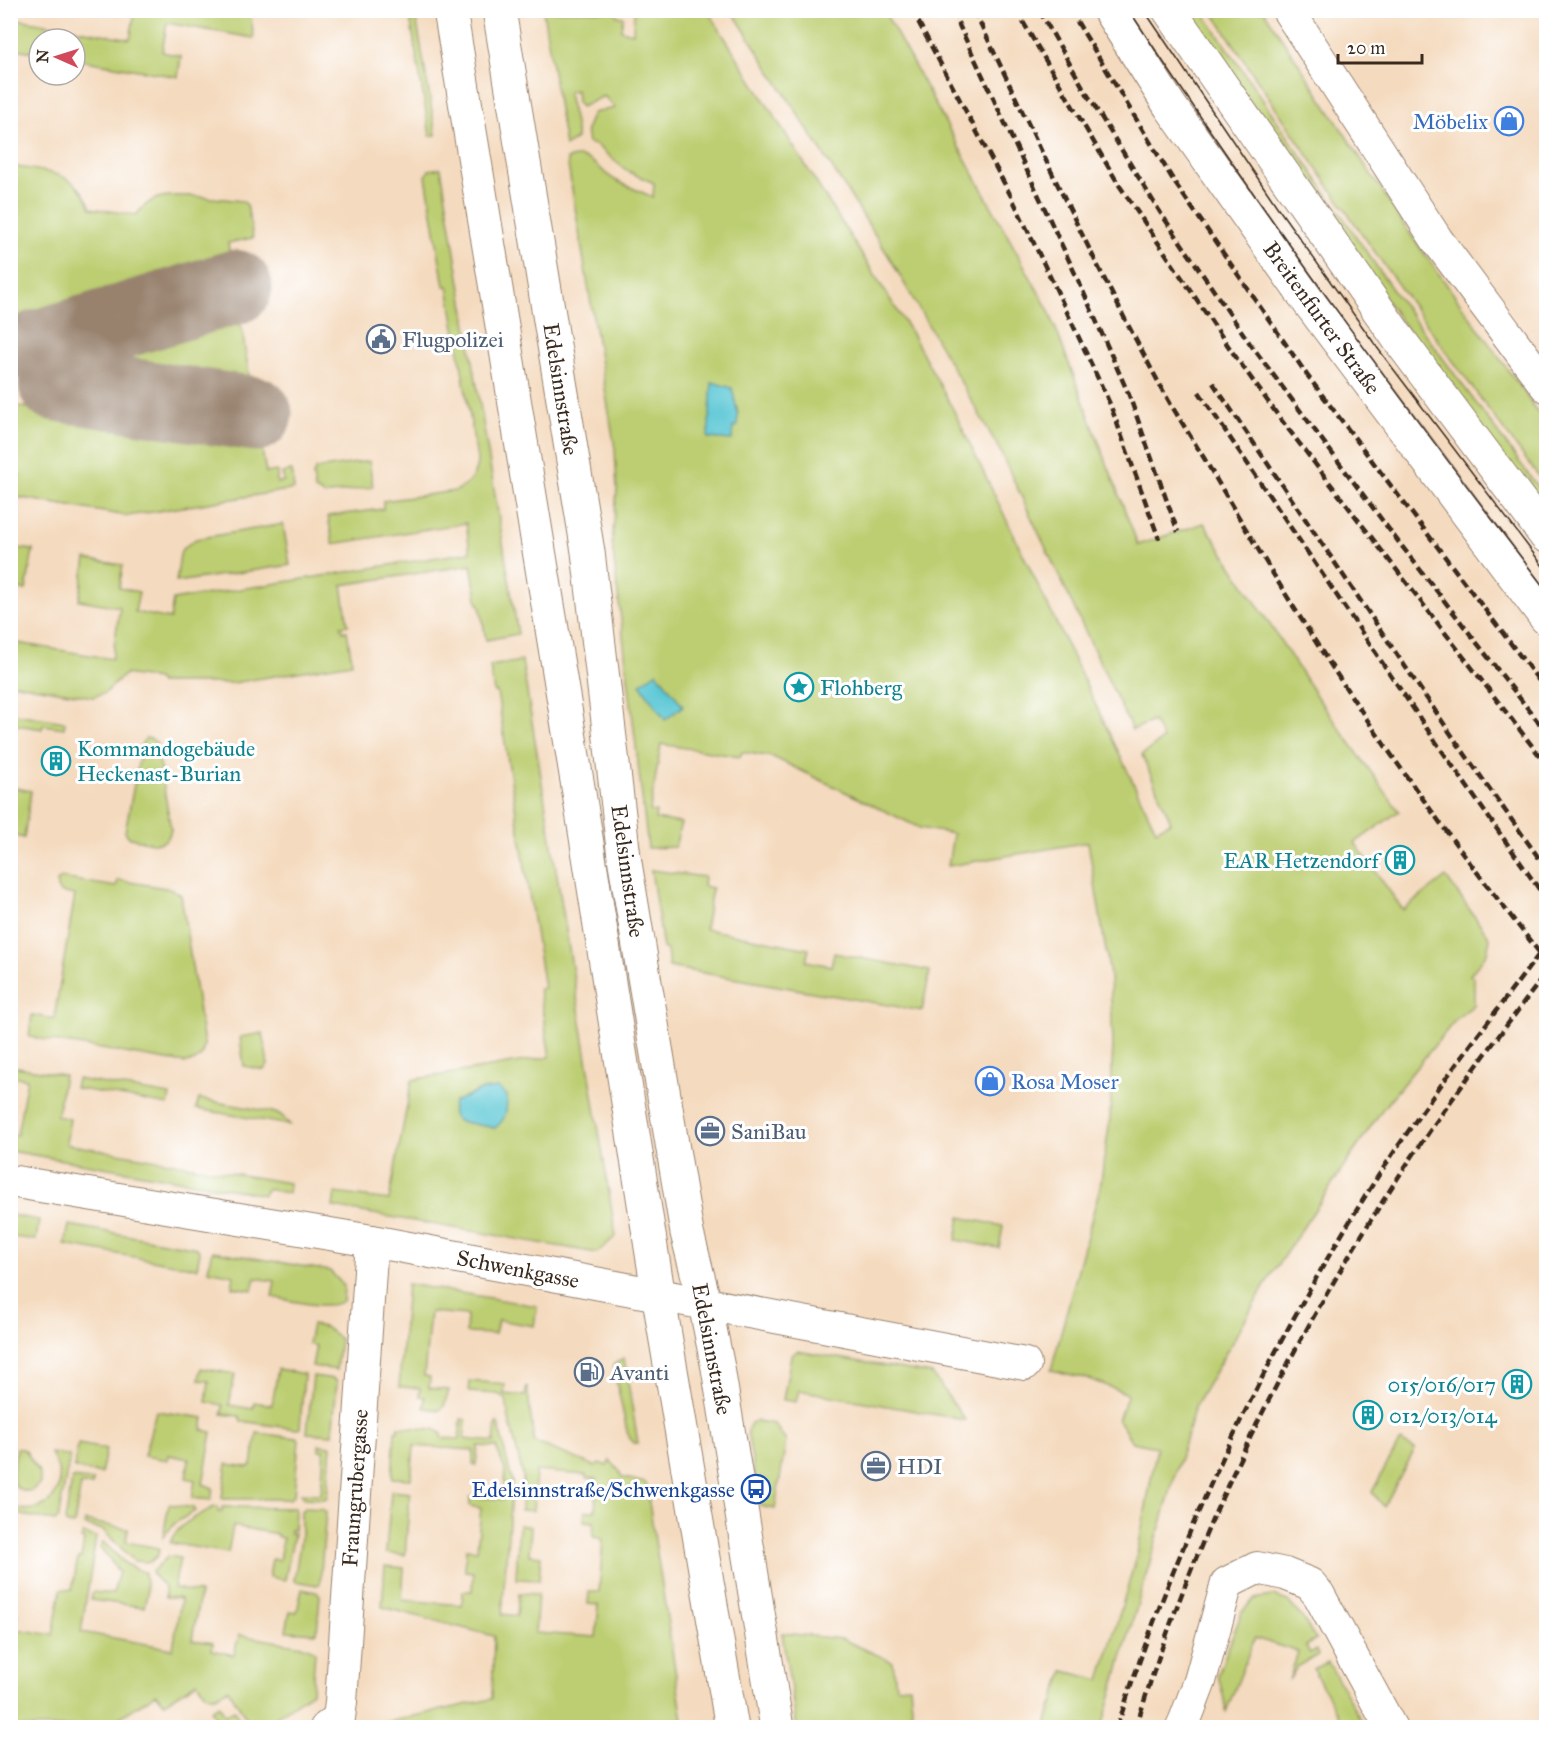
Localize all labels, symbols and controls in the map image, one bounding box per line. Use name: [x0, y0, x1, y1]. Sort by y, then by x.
north arrow: [27, 27, 87, 87]
scale bar: [1338, 27, 1422, 65]
text: 20 m: [1347, 37, 1385, 59]
text: N: [33, 49, 52, 64]
shop icon: Möbelix: [1493, 105, 1525, 137]
place label: Möbelix: [1413, 108, 1488, 135]
street label: Breitenfurter Straße: [1257, 236, 1387, 400]
street label: Edelsinnstraße: [537, 321, 585, 457]
public building icon: Flugpolizei: [365, 323, 397, 355]
place label: Flugpolizei: [402, 326, 504, 353]
place icon: Flohberg: [783, 671, 815, 703]
place label: Flohberg: [820, 674, 903, 701]
place label: Kommandogebäude Heckenast-Burian: [77, 735, 255, 787]
building icon: Kommandogebäude Heckenast-Burian: [40, 745, 72, 777]
street label: Edelsinnstraße: [605, 803, 651, 939]
building icon: EAR Hetzendorf: [1384, 844, 1416, 876]
place label: EAR Hetzendorf: [1223, 847, 1383, 874]
shop icon: Rosa Moser: [974, 1065, 1006, 1097]
place label: Rosa Moser: [1011, 1068, 1119, 1095]
office icon: SaniBau: [694, 1115, 726, 1147]
place label: SaniBau: [731, 1118, 807, 1145]
street label: Schwenkgasse: [454, 1244, 582, 1294]
street label: Edelsinnstraße: [686, 1281, 738, 1417]
fuel station icon: Avanti: [573, 1356, 605, 1388]
place label: Avanti: [609, 1359, 669, 1386]
building icon: 015/016/017: [1501, 1368, 1533, 1400]
place label: 015/016/017: [1388, 1371, 1496, 1398]
building icon: 012/013/014: [1352, 1399, 1384, 1431]
place label: 012/013/014: [1389, 1402, 1497, 1429]
street label: Fraungrubergasse: [336, 1408, 374, 1568]
office icon: HDI: [860, 1450, 892, 1482]
place label: HDI: [897, 1453, 943, 1480]
bus stop icon: Edelsinnstraße/Schwenkgasse: [740, 1473, 772, 1505]
place label: Edelsinnstraße/Schwenkgasse: [471, 1476, 735, 1503]

